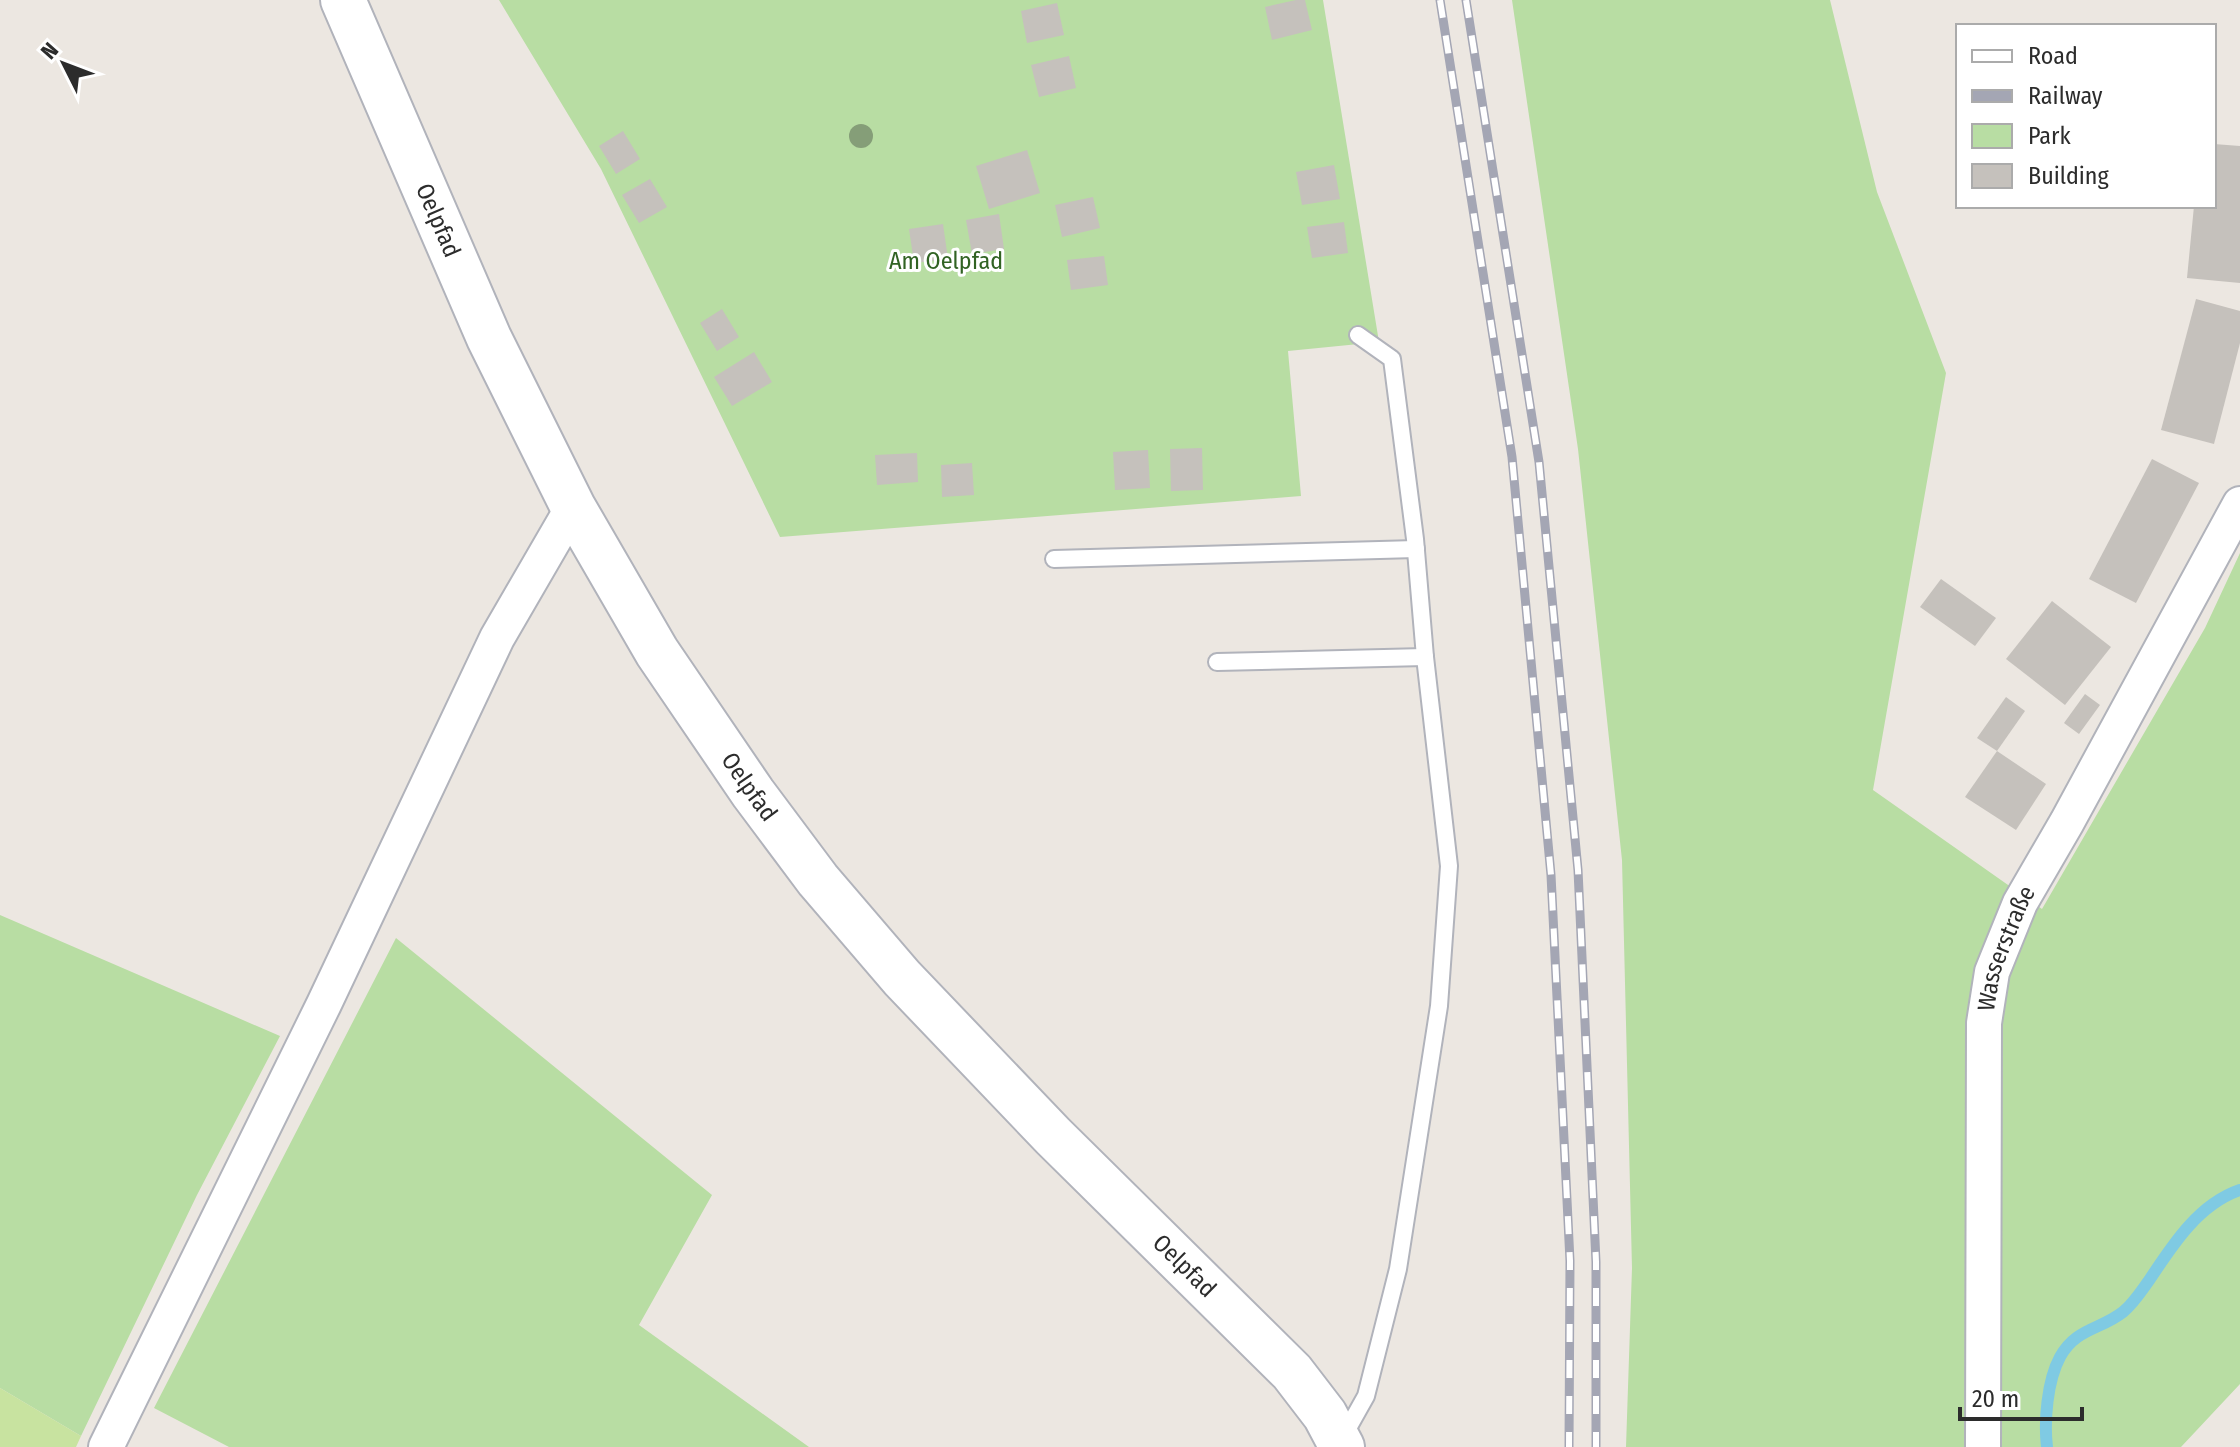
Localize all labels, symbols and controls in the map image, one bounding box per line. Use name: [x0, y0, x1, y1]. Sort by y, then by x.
north arrow: [24, 24, 104, 104]
legend: [1956, 24, 2216, 208]
text: N: [35, 37, 64, 65]
text: Road: [2028, 42, 2078, 70]
text: Railway: [2028, 82, 2103, 110]
text: Park: [2028, 122, 2071, 150]
text: Building: [2028, 162, 2110, 190]
street label: Oelpfad: [410, 179, 466, 261]
park label: Am Oelpfad: [889, 247, 1003, 275]
street label: Oelpfad: [716, 747, 783, 827]
street label: Wasserstraße: [1972, 881, 2041, 1013]
street label: Oelpfad: [1147, 1229, 1222, 1303]
scale bar: [1960, 1371, 2082, 1421]
text: 20 m: [1972, 1385, 2019, 1413]

